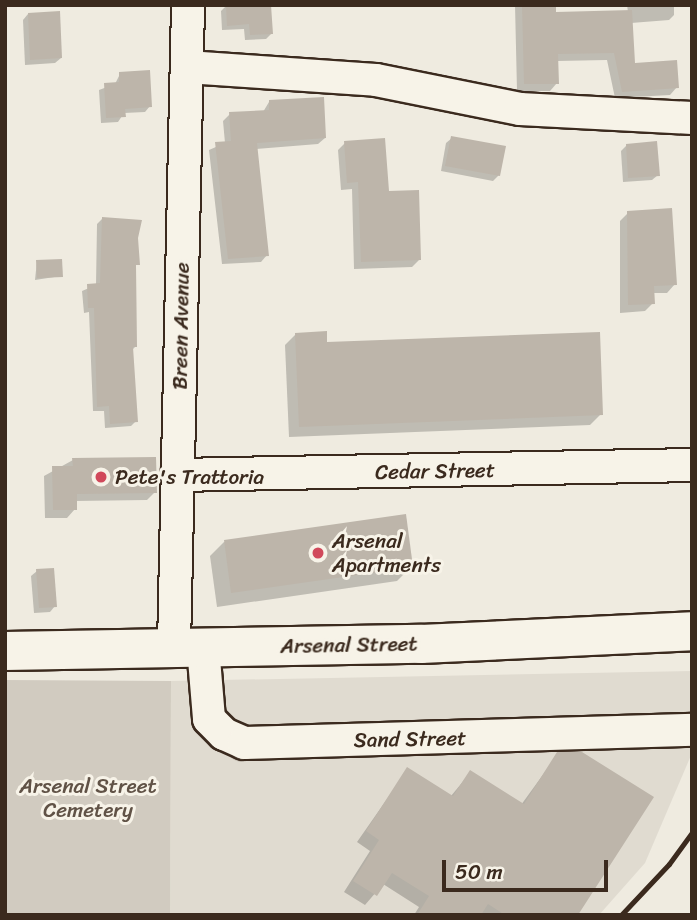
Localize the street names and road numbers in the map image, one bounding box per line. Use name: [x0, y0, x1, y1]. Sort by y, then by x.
street label: Breen Avenue: [167, 262, 195, 390]
street label: Cedar Street: [374, 457, 496, 485]
street label: Arsenal Street: [280, 631, 418, 659]
street label: Sand Street: [353, 725, 467, 753]

